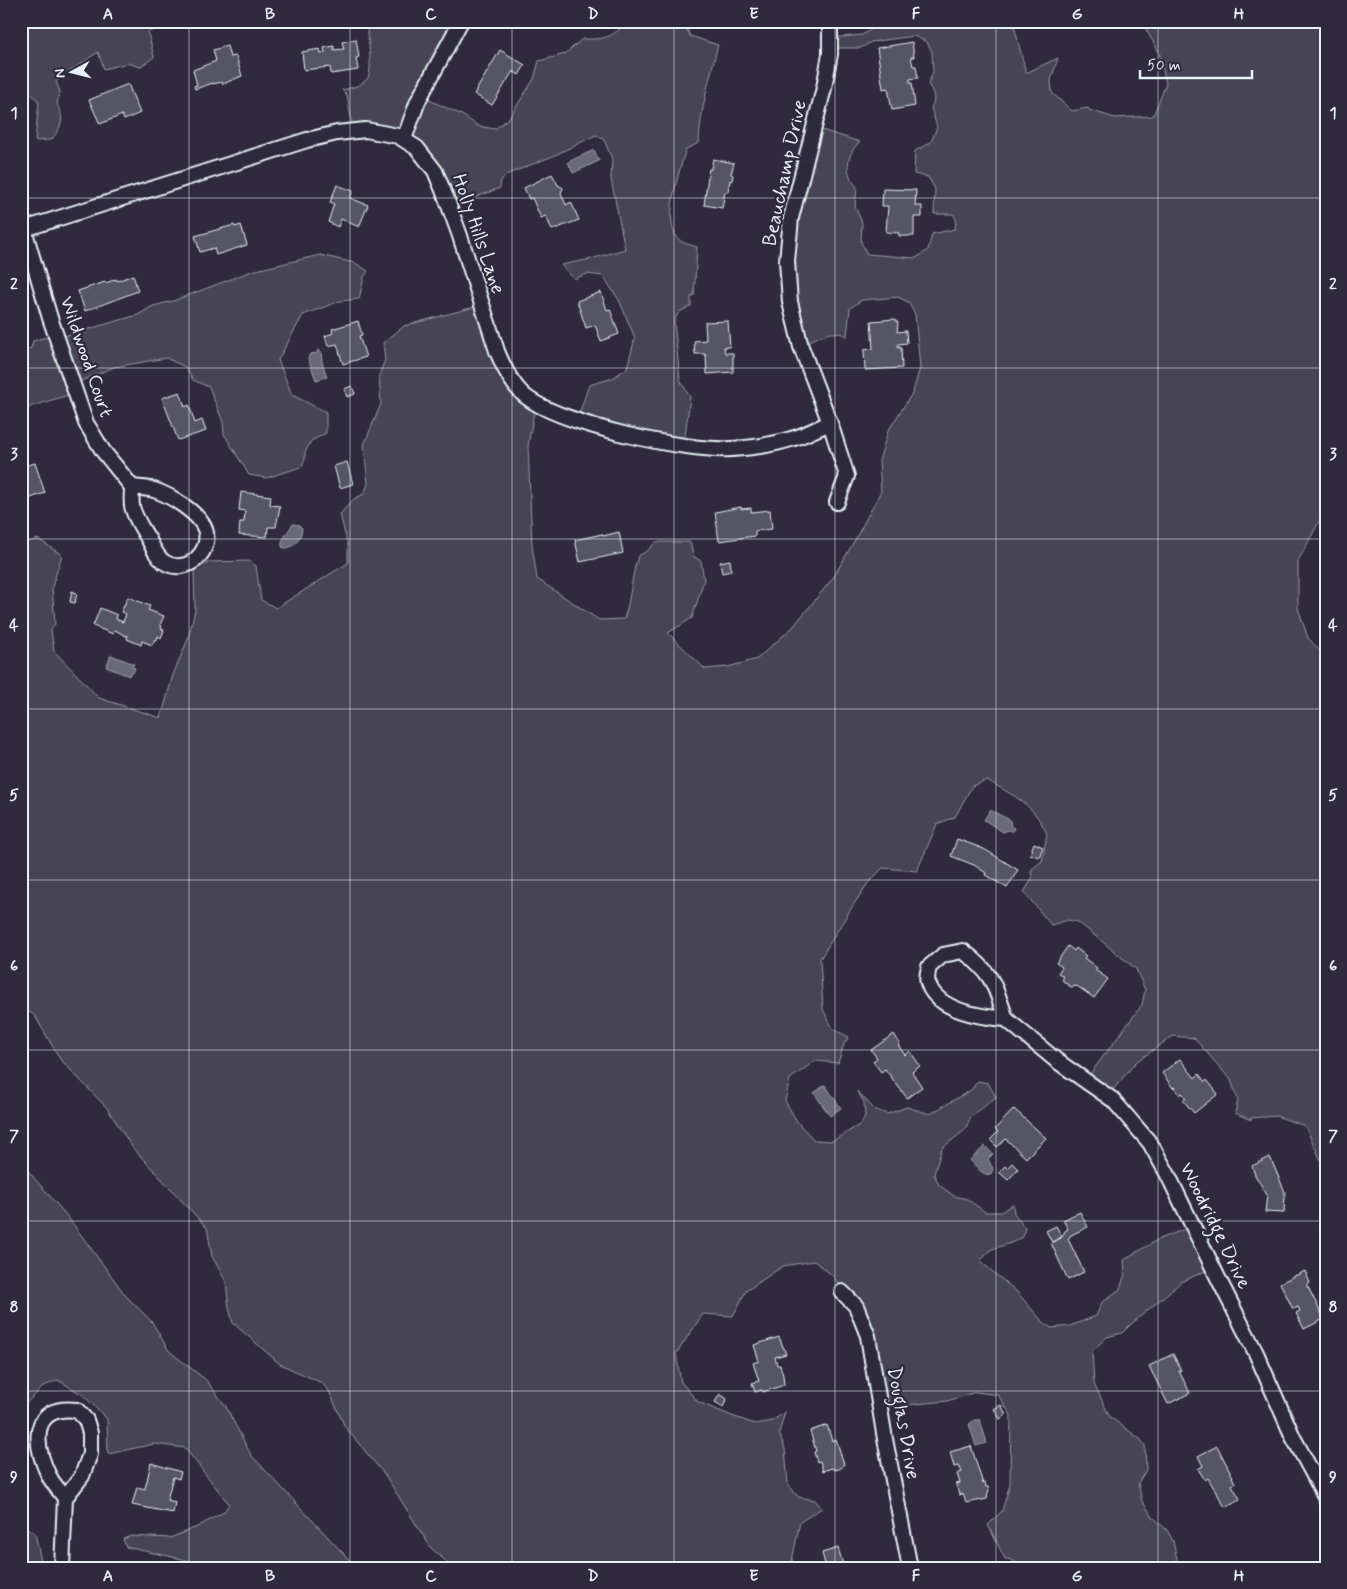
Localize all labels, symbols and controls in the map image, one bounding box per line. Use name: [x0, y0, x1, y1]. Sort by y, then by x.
text: A: [103, 4, 113, 25]
text: B: [265, 4, 275, 25]
text: C: [425, 4, 437, 25]
text: D: [587, 4, 599, 25]
text: E: [749, 4, 759, 25]
text: F: [912, 4, 921, 25]
text: G: [1072, 4, 1083, 25]
text: H: [1234, 4, 1245, 25]
north arrow: [48, 48, 98, 98]
scale bar: [1140, 48, 1252, 80]
text: 50 m: [1147, 56, 1181, 76]
text: N: [51, 68, 70, 79]
street label: Beauchamp Drive: [756, 97, 814, 249]
text: 1: [10, 103, 18, 124]
text: 1: [1329, 103, 1337, 124]
street label: Holly Hills Lane: [445, 170, 511, 298]
text: 2: [10, 274, 18, 295]
text: 2: [1329, 274, 1337, 295]
street label: Wildwood Court: [53, 293, 119, 421]
text: 3: [10, 444, 18, 465]
text: 3: [1329, 444, 1337, 465]
text: 4: [9, 615, 19, 636]
text: 4: [1328, 615, 1338, 636]
text: 5: [9, 785, 19, 806]
text: 5: [1328, 785, 1338, 806]
text: 6: [10, 956, 18, 977]
text: 6: [1329, 956, 1337, 977]
text: 7: [9, 1126, 19, 1147]
text: 7: [1328, 1126, 1338, 1147]
street label: Woodridge Drive: [1171, 1158, 1257, 1295]
text: 8: [9, 1297, 19, 1318]
text: 8: [1328, 1297, 1338, 1318]
street label: Douglas Drive: [878, 1365, 926, 1482]
text: 9: [10, 1467, 18, 1488]
text: 9: [1329, 1467, 1337, 1488]
text: A: [103, 1566, 113, 1587]
text: B: [265, 1566, 275, 1587]
text: C: [425, 1566, 437, 1587]
text: D: [587, 1566, 599, 1587]
text: E: [749, 1566, 759, 1587]
text: F: [912, 1566, 921, 1587]
text: G: [1072, 1566, 1083, 1587]
text: H: [1234, 1566, 1245, 1587]

